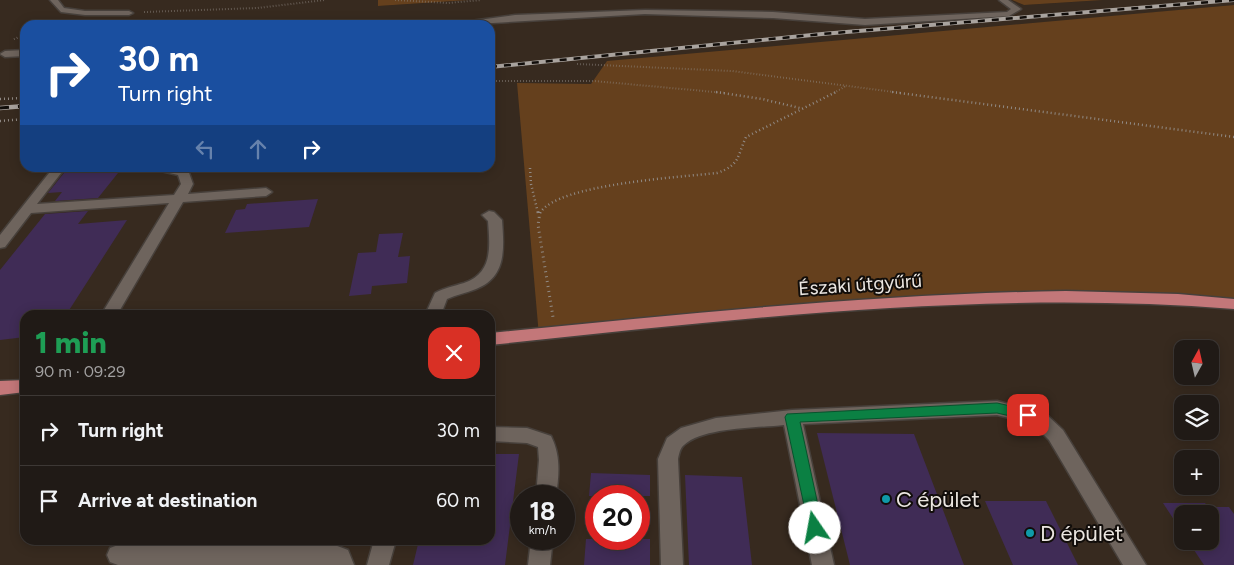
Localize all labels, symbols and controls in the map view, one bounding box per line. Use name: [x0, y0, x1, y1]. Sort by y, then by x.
text: 30 m: [118, 38, 199, 80]
icon: right: [35, 40, 100, 105]
text: Turn right: [118, 80, 213, 107]
icon: left: [191, 135, 219, 163]
icon: ahead: [244, 135, 272, 163]
icon: right: [297, 135, 325, 163]
street label: Északi útgyűrű: [797, 269, 923, 300]
text: 1 min: [35, 324, 107, 361]
button: close: [428, 327, 480, 379]
north arrow: [1174, 340, 1219, 385]
map controls: [1174, 340, 1219, 550]
text: 90 m · 09:29: [35, 362, 125, 381]
pin: [1007, 394, 1049, 436]
button: layers: [1174, 395, 1219, 440]
icon: arrive: [1014, 401, 1042, 429]
icon: right: [35, 417, 63, 445]
text: Turn right: [78, 419, 164, 442]
text: 30 m: [437, 419, 480, 442]
button: +: [1174, 450, 1219, 495]
speed limit sign: 20: [585, 485, 650, 550]
place label: C épület: [896, 486, 980, 513]
icon: arrive: [35, 487, 63, 515]
text: Arrive at destination: [78, 489, 257, 512]
text: 60 m: [436, 489, 480, 512]
marker: C épület: [880, 493, 892, 505]
text: 18: [530, 496, 555, 526]
position arrow: [788, 501, 840, 553]
button: −: [1174, 505, 1219, 550]
place label: D épület: [1040, 520, 1123, 547]
text: km/h: [529, 523, 556, 537]
marker: D épület: [1024, 527, 1036, 539]

